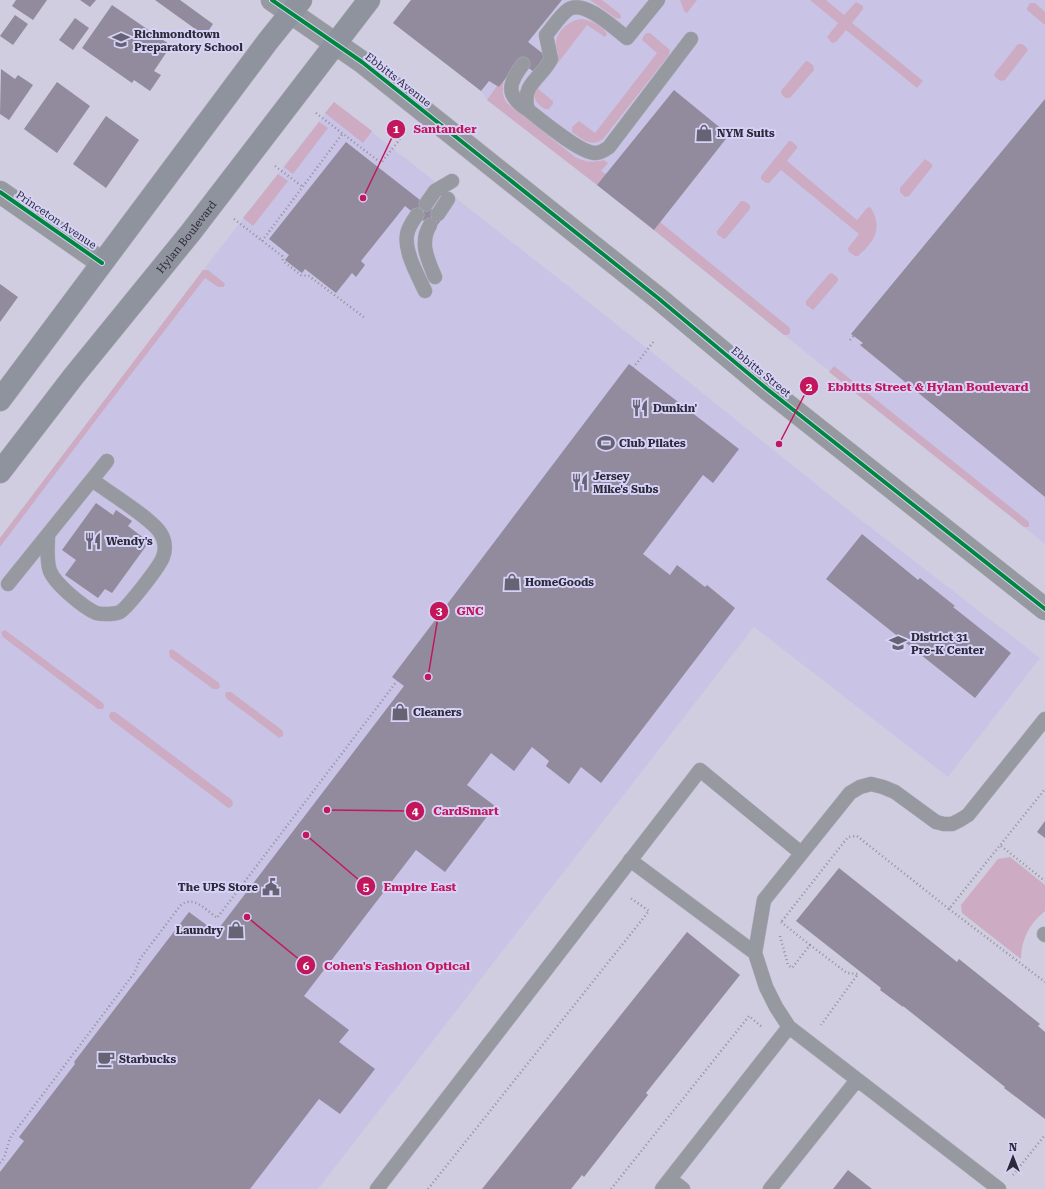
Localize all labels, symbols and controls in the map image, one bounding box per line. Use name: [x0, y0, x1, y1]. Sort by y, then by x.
place label: Richmondtown Preparatory School: [134, 28, 243, 54]
school or university icon: Richmondtown Preparatory School: [111, 30, 131, 50]
street label: Ebbitts Avenue: [362, 50, 434, 110]
callout: Santander: [386, 117, 485, 141]
text: 1: [393, 122, 400, 136]
text: Santander: [413, 122, 477, 136]
shop icon: NYM Suits: [694, 123, 714, 143]
place label: NYM Suits: [717, 127, 775, 140]
street label: Princeton Avenue: [13, 188, 99, 252]
street label: Hylan Boulevard: [154, 198, 219, 276]
street label: Ebbitts Street: [729, 344, 793, 400]
callout: Ebbitts Street & Hylan Boulevard: [799, 374, 1036, 398]
text: 2: [806, 380, 813, 394]
text: Ebbitts Street & Hylan Boulevard: [828, 380, 1028, 394]
restaurant icon: Dunkin': [630, 398, 650, 418]
place label: Dunkin': [653, 402, 697, 415]
sports icon: Club Pilates: [596, 433, 616, 453]
place label: Club Pilates: [619, 437, 686, 450]
place label: Jersey Mike's Subs: [593, 470, 659, 496]
restaurant icon: Jersey Mike's Subs: [570, 472, 590, 492]
restaurant icon: Wendy's: [83, 531, 103, 551]
place label: Wendy's: [106, 535, 153, 548]
shop icon: HomeGoods: [502, 572, 522, 592]
place label: HomeGoods: [525, 576, 594, 589]
callout: GNC: [429, 599, 492, 623]
text: 3: [436, 604, 443, 618]
text: GNC: [457, 604, 484, 618]
place label: District 31 Pre-K Center: [911, 631, 984, 657]
school or university icon: District 31 Pre-K Center: [888, 633, 908, 653]
shop icon: Cleaners: [390, 702, 410, 722]
place label: Cleaners: [413, 706, 462, 719]
callout: CardSmart: [405, 799, 507, 823]
text: 4: [412, 804, 419, 818]
text: CardSmart: [433, 804, 499, 818]
callout: Empire East: [356, 874, 465, 898]
public building icon: The UPS Store: [261, 877, 281, 897]
text: 5: [363, 880, 370, 894]
text: Empire East: [383, 880, 457, 894]
place label: The UPS Store: [178, 881, 259, 894]
shop icon: Laundry: [226, 920, 246, 940]
place label: Laundry: [176, 924, 223, 937]
callout: Cohen's Fashion Optical: [296, 953, 478, 977]
text: 6: [303, 959, 310, 973]
text: Cohen's Fashion Optical: [324, 959, 470, 973]
cafe icon: Starbucks: [96, 1049, 116, 1069]
place label: Starbucks: [119, 1053, 176, 1066]
north arrow: [993, 1137, 1033, 1177]
text: N: [1009, 1141, 1018, 1154]

